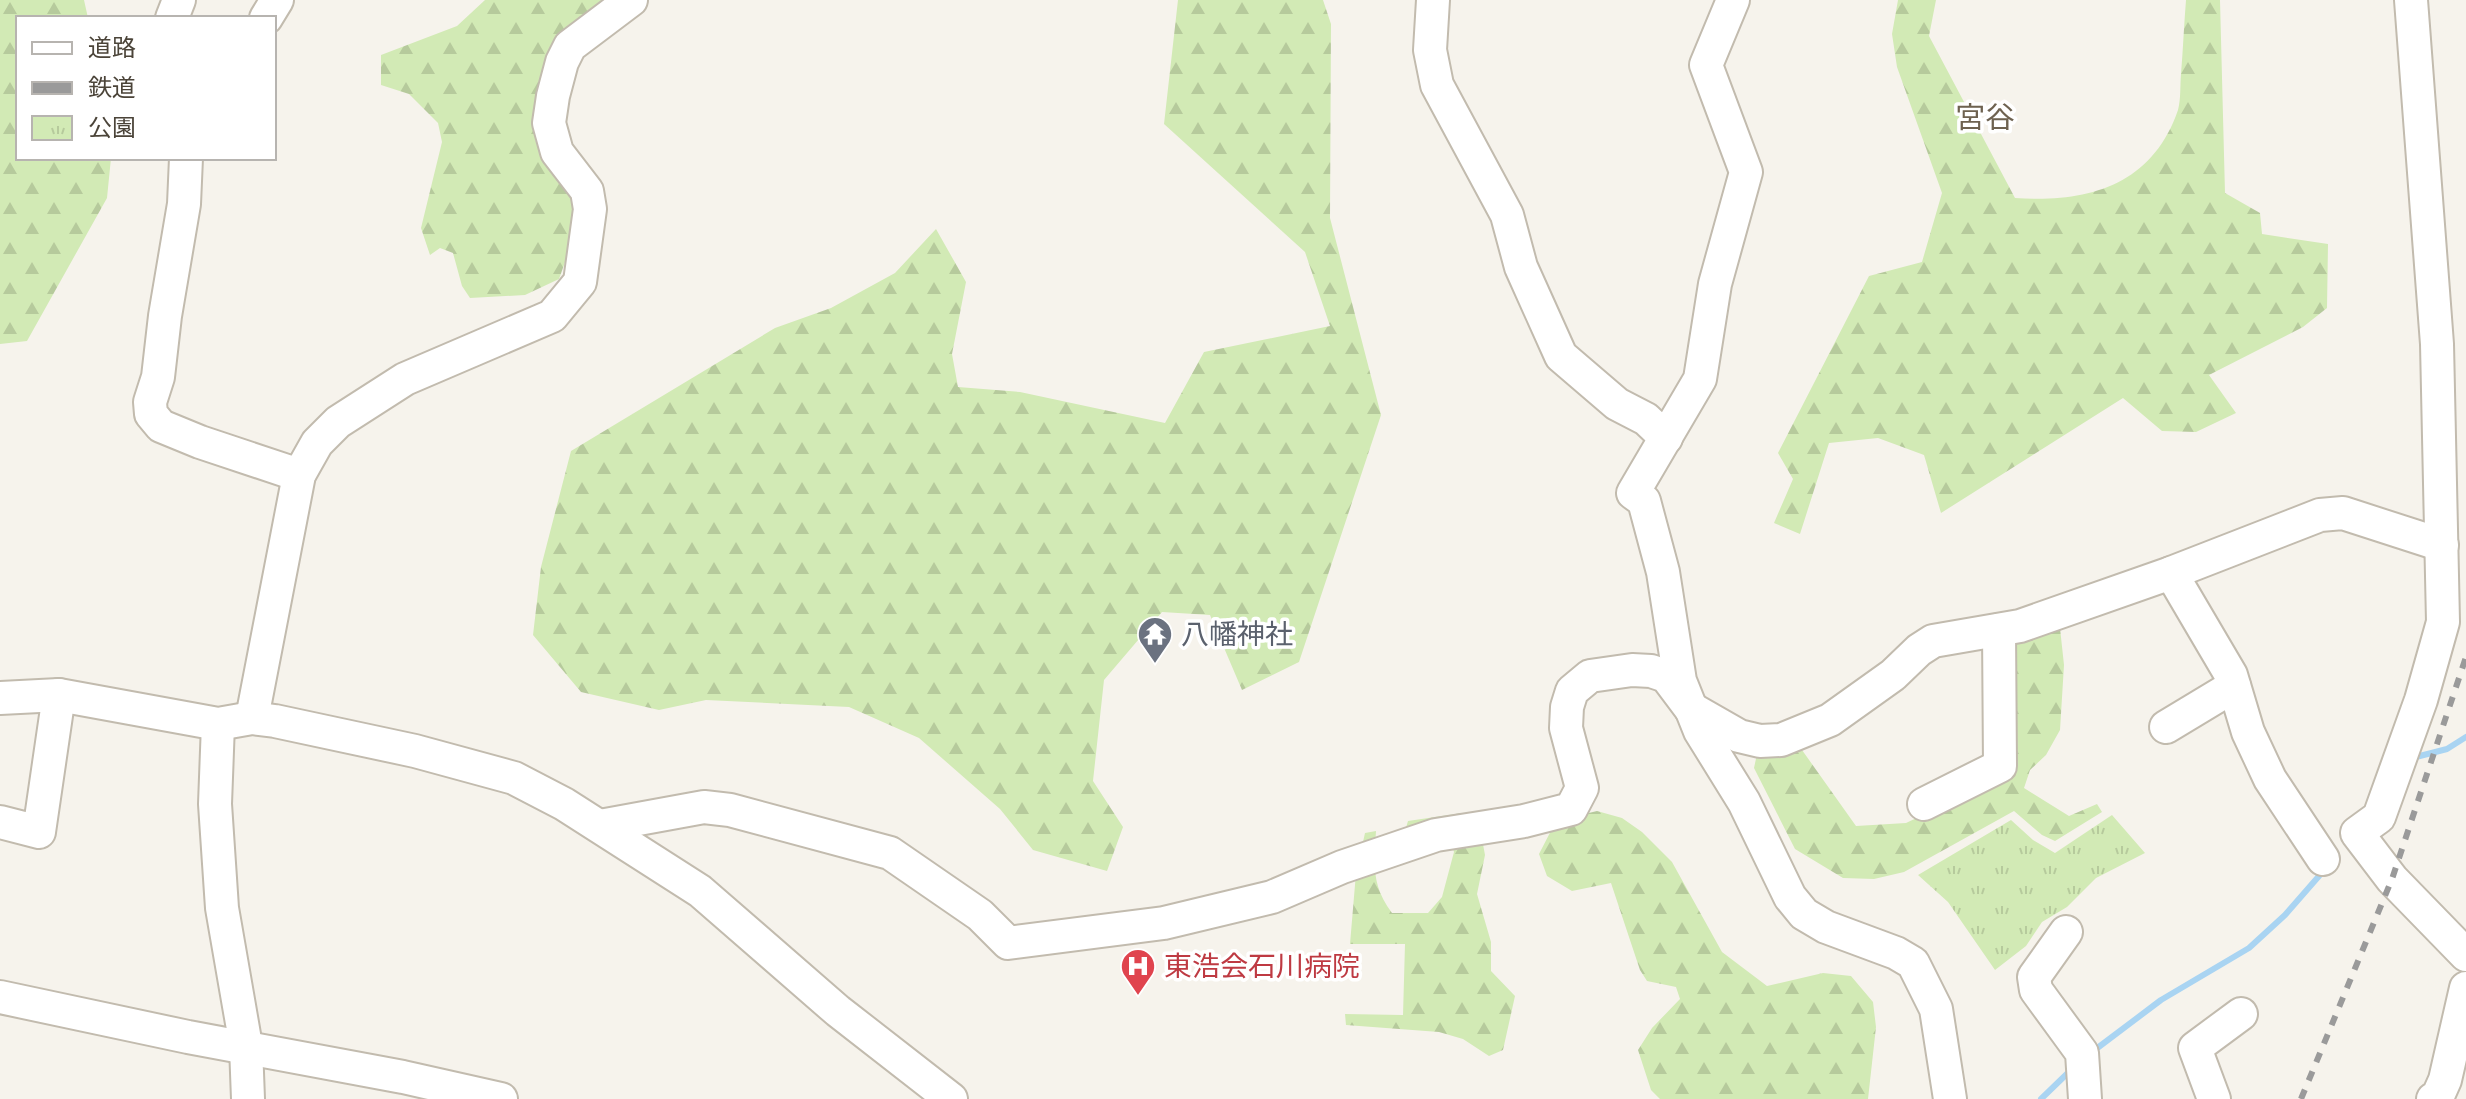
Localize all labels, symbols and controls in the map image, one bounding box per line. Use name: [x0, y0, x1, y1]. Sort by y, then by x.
legend: [16, 16, 276, 160]
text: 道路: [88, 34, 136, 62]
text: 鉄道: [88, 74, 136, 102]
district label: 宮谷: [1955, 100, 2015, 135]
text: 公園: [88, 114, 136, 142]
temple icon: 八幡神社: [1136, 615, 1174, 665]
place label: 八幡神社: [1181, 618, 1293, 651]
hospital icon: 東浩会石川病院: [1119, 947, 1157, 997]
place label: 東浩会石川病院: [1164, 950, 1360, 983]

